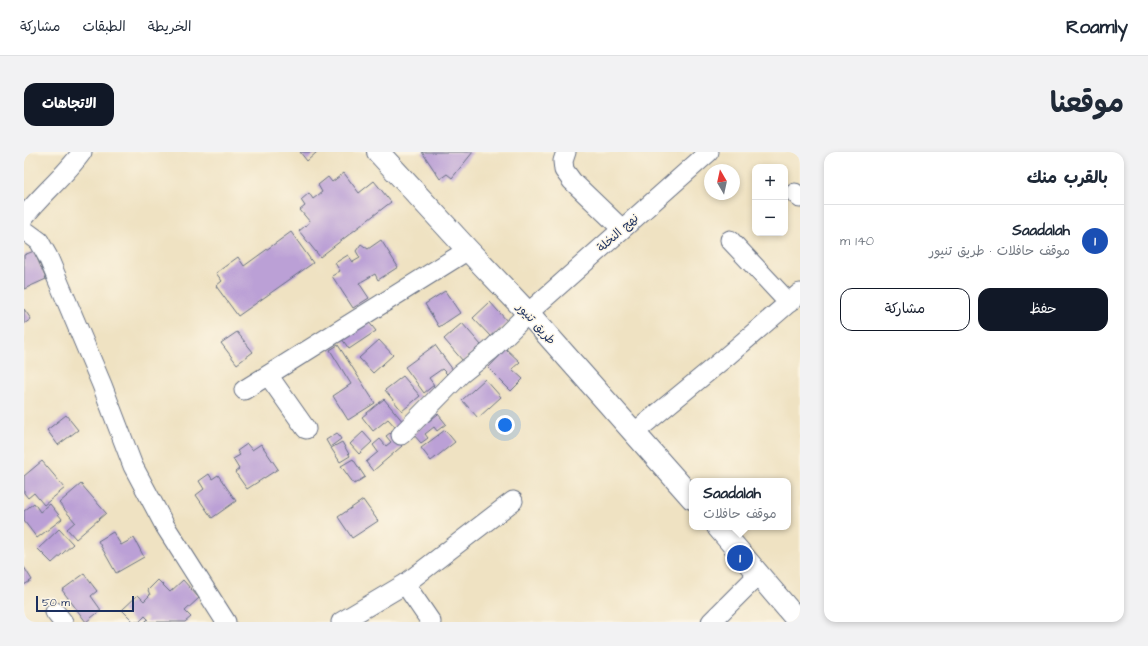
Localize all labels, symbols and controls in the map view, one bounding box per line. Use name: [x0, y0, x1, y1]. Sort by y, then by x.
text: Roamly: [1066, 14, 1128, 41]
text: مشاركة: [20, 17, 60, 37]
text: الطبقات: [82, 17, 126, 37]
text: الخريطة: [148, 17, 191, 37]
button: الاتجاهات: [24, 83, 114, 126]
text: موقعنا: [1050, 84, 1124, 123]
north arrow: [704, 164, 740, 200]
map controls: [752, 164, 788, 236]
button: +: [752, 164, 788, 200]
text: بالقرب منك: [1027, 166, 1108, 190]
button: −: [752, 200, 788, 236]
street label: نهج النخلة: [594, 210, 642, 256]
text: Saadalah: [1012, 220, 1070, 241]
text: 140 m: [840, 232, 874, 250]
text: 1: [1094, 232, 1096, 250]
text: موقف حافلات · طريق تنيور: [929, 242, 1070, 260]
button: مشاركة: [840, 288, 970, 331]
button: حفظ: [978, 288, 1108, 331]
street label: طريق تنيور: [512, 299, 559, 349]
your location: [495, 415, 515, 435]
popup: [689, 478, 791, 530]
text: Saadalah: [703, 483, 761, 504]
text: موقف حافلات: [703, 505, 777, 523]
pin: 1: [727, 543, 753, 573]
scale bar: [36, 594, 134, 613]
text: 50 m: [42, 595, 70, 610]

